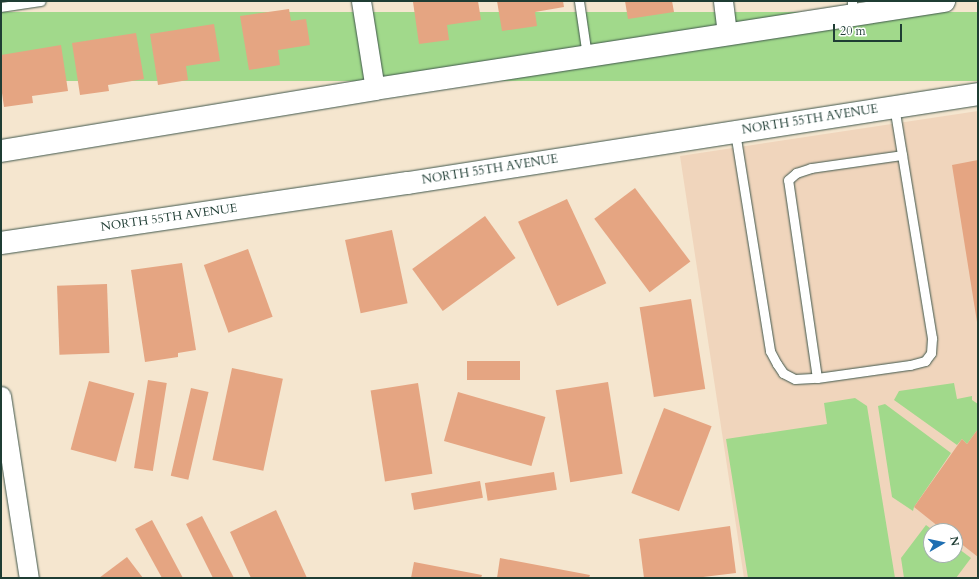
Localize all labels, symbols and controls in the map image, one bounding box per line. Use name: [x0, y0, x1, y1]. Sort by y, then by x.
scale bar: [835, 16, 904, 42]
text: 20 m: [840, 23, 866, 39]
street label: NORTH 55TH AVENUE: [741, 102, 879, 138]
street label: NORTH 55TH AVENUE: [421, 152, 559, 188]
street label: NORTH 55TH AVENUE: [100, 201, 238, 235]
north arrow: [923, 523, 963, 563]
text: N: [946, 535, 963, 547]

